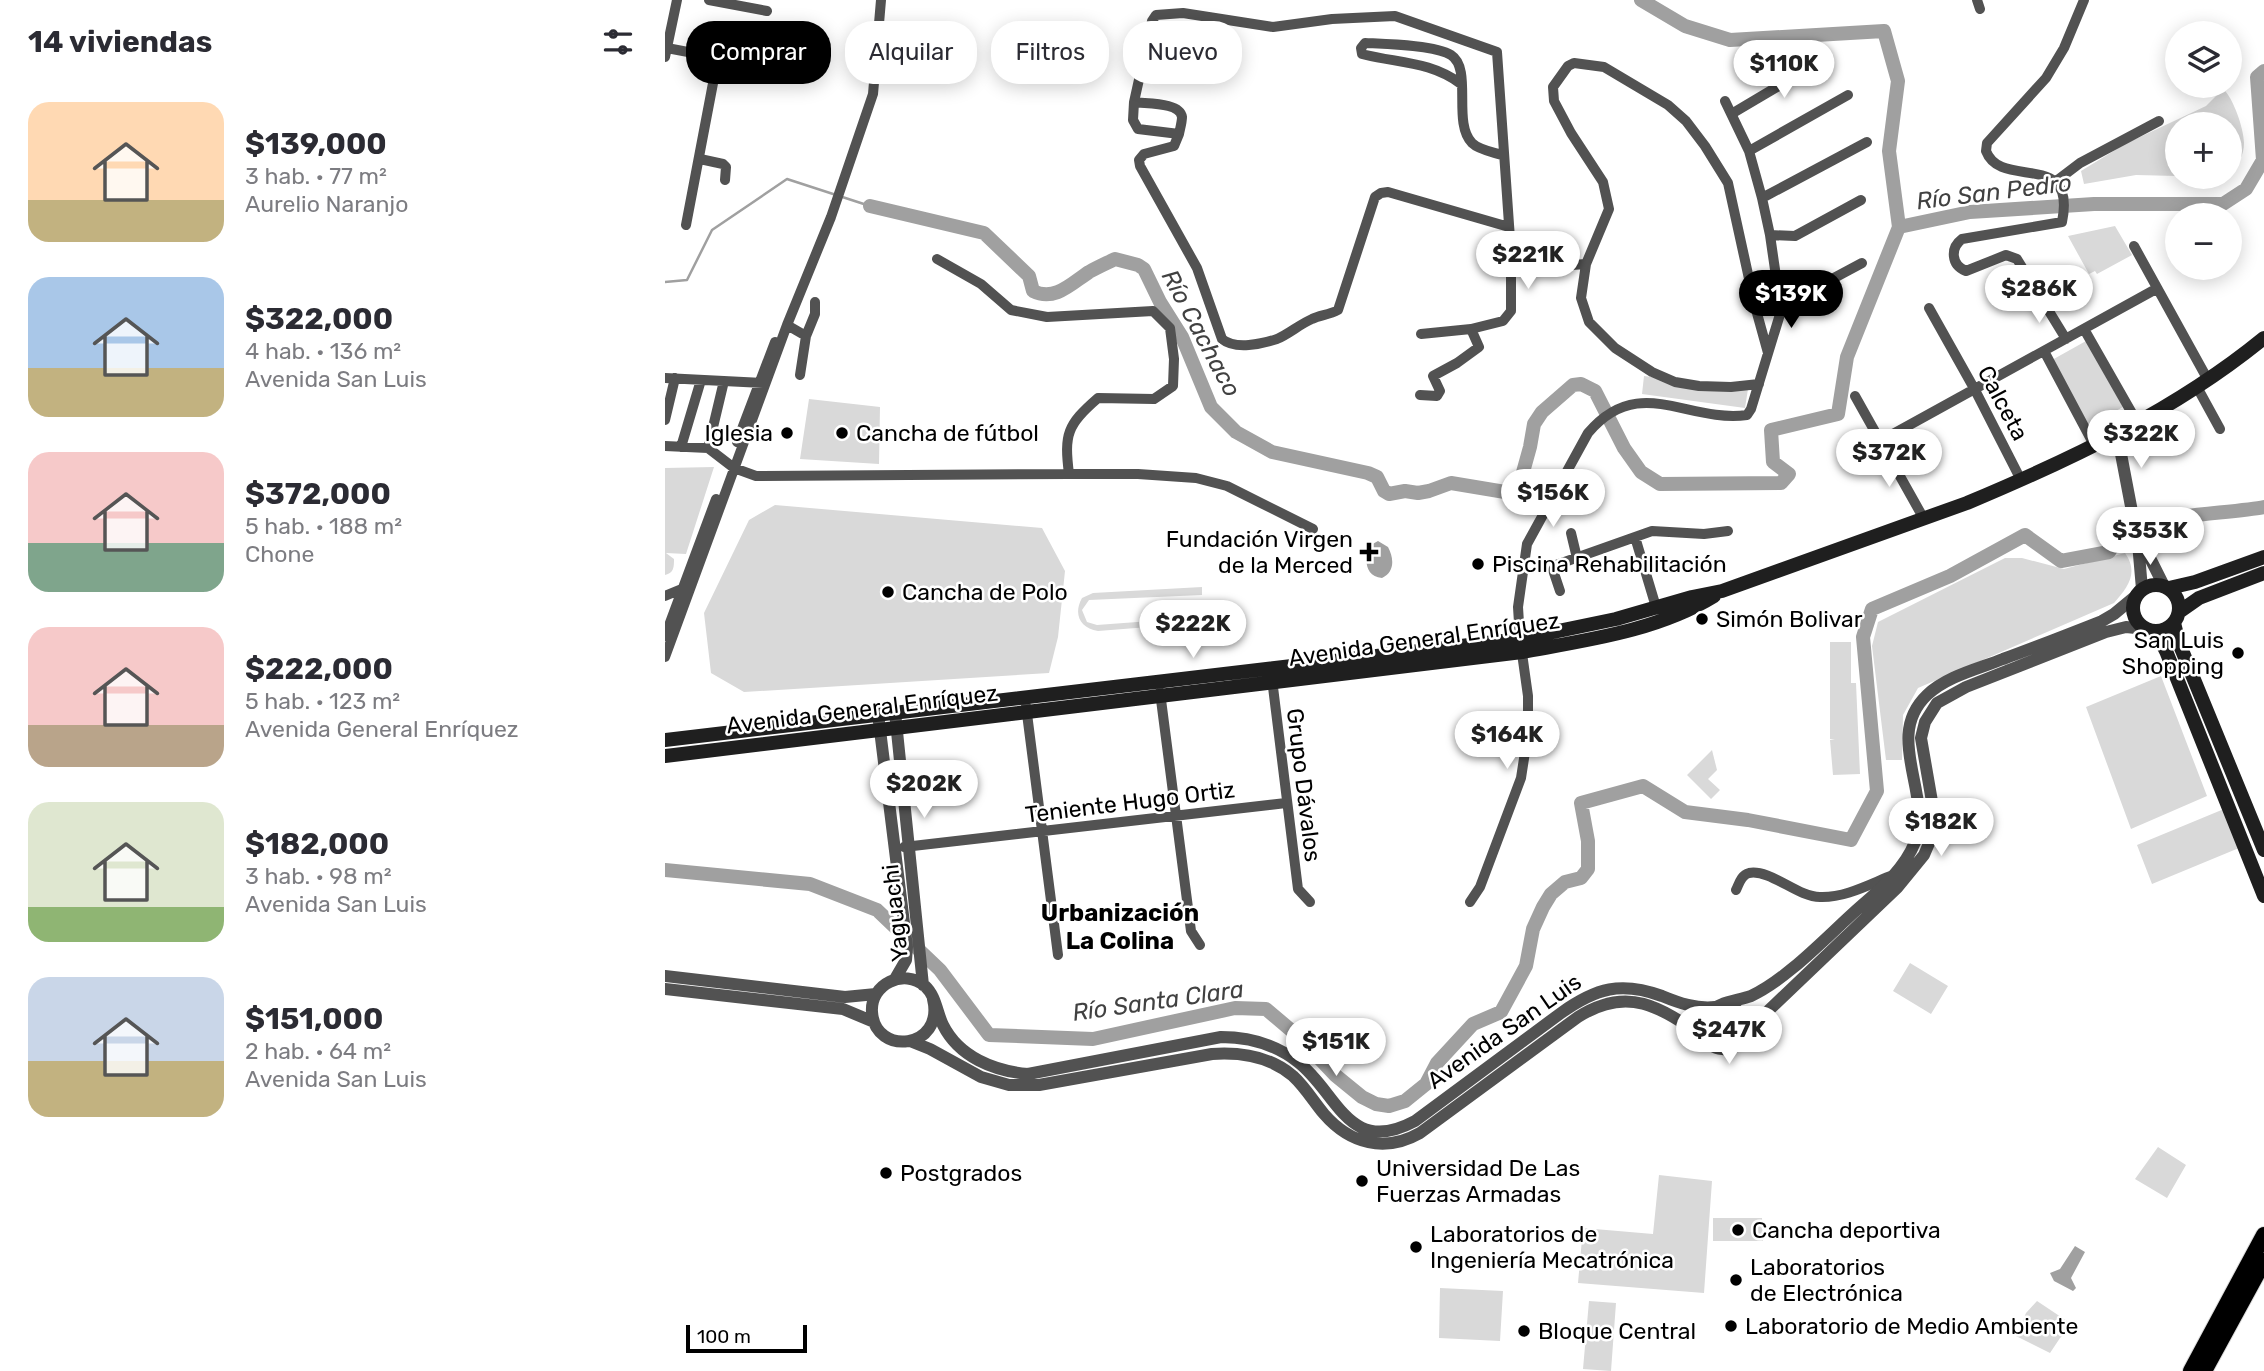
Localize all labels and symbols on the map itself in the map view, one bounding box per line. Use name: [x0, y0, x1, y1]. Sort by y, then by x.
pin: $110K: [1735, 41, 1833, 100]
water label: Río San Pedro: [1915, 169, 2073, 215]
pin: $221K: [1479, 232, 1577, 291]
water label: Río Cachaco: [1156, 265, 1246, 401]
pin: $286K: [1990, 266, 2088, 325]
pin: $139K: [1742, 270, 1840, 330]
street label: Calceta: [1972, 361, 2034, 445]
pin: $322K: [2092, 410, 2190, 470]
place label: Iglesia: [705, 419, 773, 447]
place label: Cancha de fútbol: [856, 419, 1039, 447]
marker: Iglesia: [779, 425, 795, 441]
marker: Cancha de fútbol: [834, 425, 850, 441]
pin: $372K: [1840, 430, 1938, 489]
pin: $156K: [1504, 470, 1602, 529]
pin: $353K: [2101, 508, 2199, 567]
place label: Fundación Virgen de la Merced: [1166, 525, 1353, 579]
marker: Fundación Virgen de la Merced: [1359, 542, 1379, 562]
place label: Piscina Rehabilitación: [1492, 550, 1727, 578]
marker: Piscina Rehabilitación: [1470, 556, 1486, 572]
place label: Cancha de Polo: [902, 578, 1068, 606]
marker: Cancha de Polo: [880, 584, 896, 600]
pin: $222K: [1144, 600, 1242, 660]
place label: Simón Bolivar: [1716, 605, 1863, 633]
street label: Avenida General Enríquez: [1287, 606, 1561, 672]
marker: Simón Bolivar: [1694, 611, 1710, 627]
place label: San Luis Shopping: [2122, 626, 2224, 680]
marker: San Luis Shopping: [2230, 645, 2246, 661]
street label: Avenida General Enríquez: [725, 678, 999, 740]
street label: Grupo Dávalos: [1281, 707, 1327, 863]
pin: $164K: [1458, 712, 1556, 771]
pin: $202K: [875, 760, 973, 820]
street label: Teniente Hugo Ortiz: [1024, 775, 1236, 829]
pin: $182K: [1892, 798, 1990, 858]
street label: Yaguachi: [876, 863, 914, 963]
district label: Urbanización La Colina: [1041, 899, 1199, 955]
street label: Avenida San Luis: [1422, 967, 1586, 1095]
water label: Río Santa Clara: [1070, 975, 1246, 1027]
pin: $247K: [1680, 1006, 1778, 1066]
pin: $151K: [1287, 1018, 1385, 1078]
place label: Universidad De Las Fuerzas Armadas: [1376, 1154, 1580, 1208]
place label: Postgrados: [900, 1159, 1022, 1187]
marker: Postgrados: [878, 1165, 894, 1181]
marker: Universidad De Las Fuerzas Armadas: [1354, 1173, 1370, 1189]
place label: Cancha deportiva: [1752, 1216, 1941, 1244]
place label: Laboratorios de Ingeniería Mecatrónica: [1430, 1220, 1674, 1274]
marker: Cancha deportiva: [1730, 1222, 1746, 1238]
marker: Laboratorios de Ingeniería Mecatrónica: [1408, 1239, 1424, 1255]
place label: Laboratorios de Electrónica: [1750, 1253, 1903, 1307]
marker: Laboratorios de Electrónica: [1728, 1272, 1744, 1288]
place label: Laboratorio de Medio Ambiente: [1745, 1312, 2078, 1340]
place label: Bloque Central: [1538, 1317, 1696, 1345]
marker: Laboratorio de Medio Ambiente: [1723, 1318, 1739, 1334]
scale bar: [686, 1322, 807, 1354]
marker: Bloque Central: [1516, 1323, 1532, 1339]

